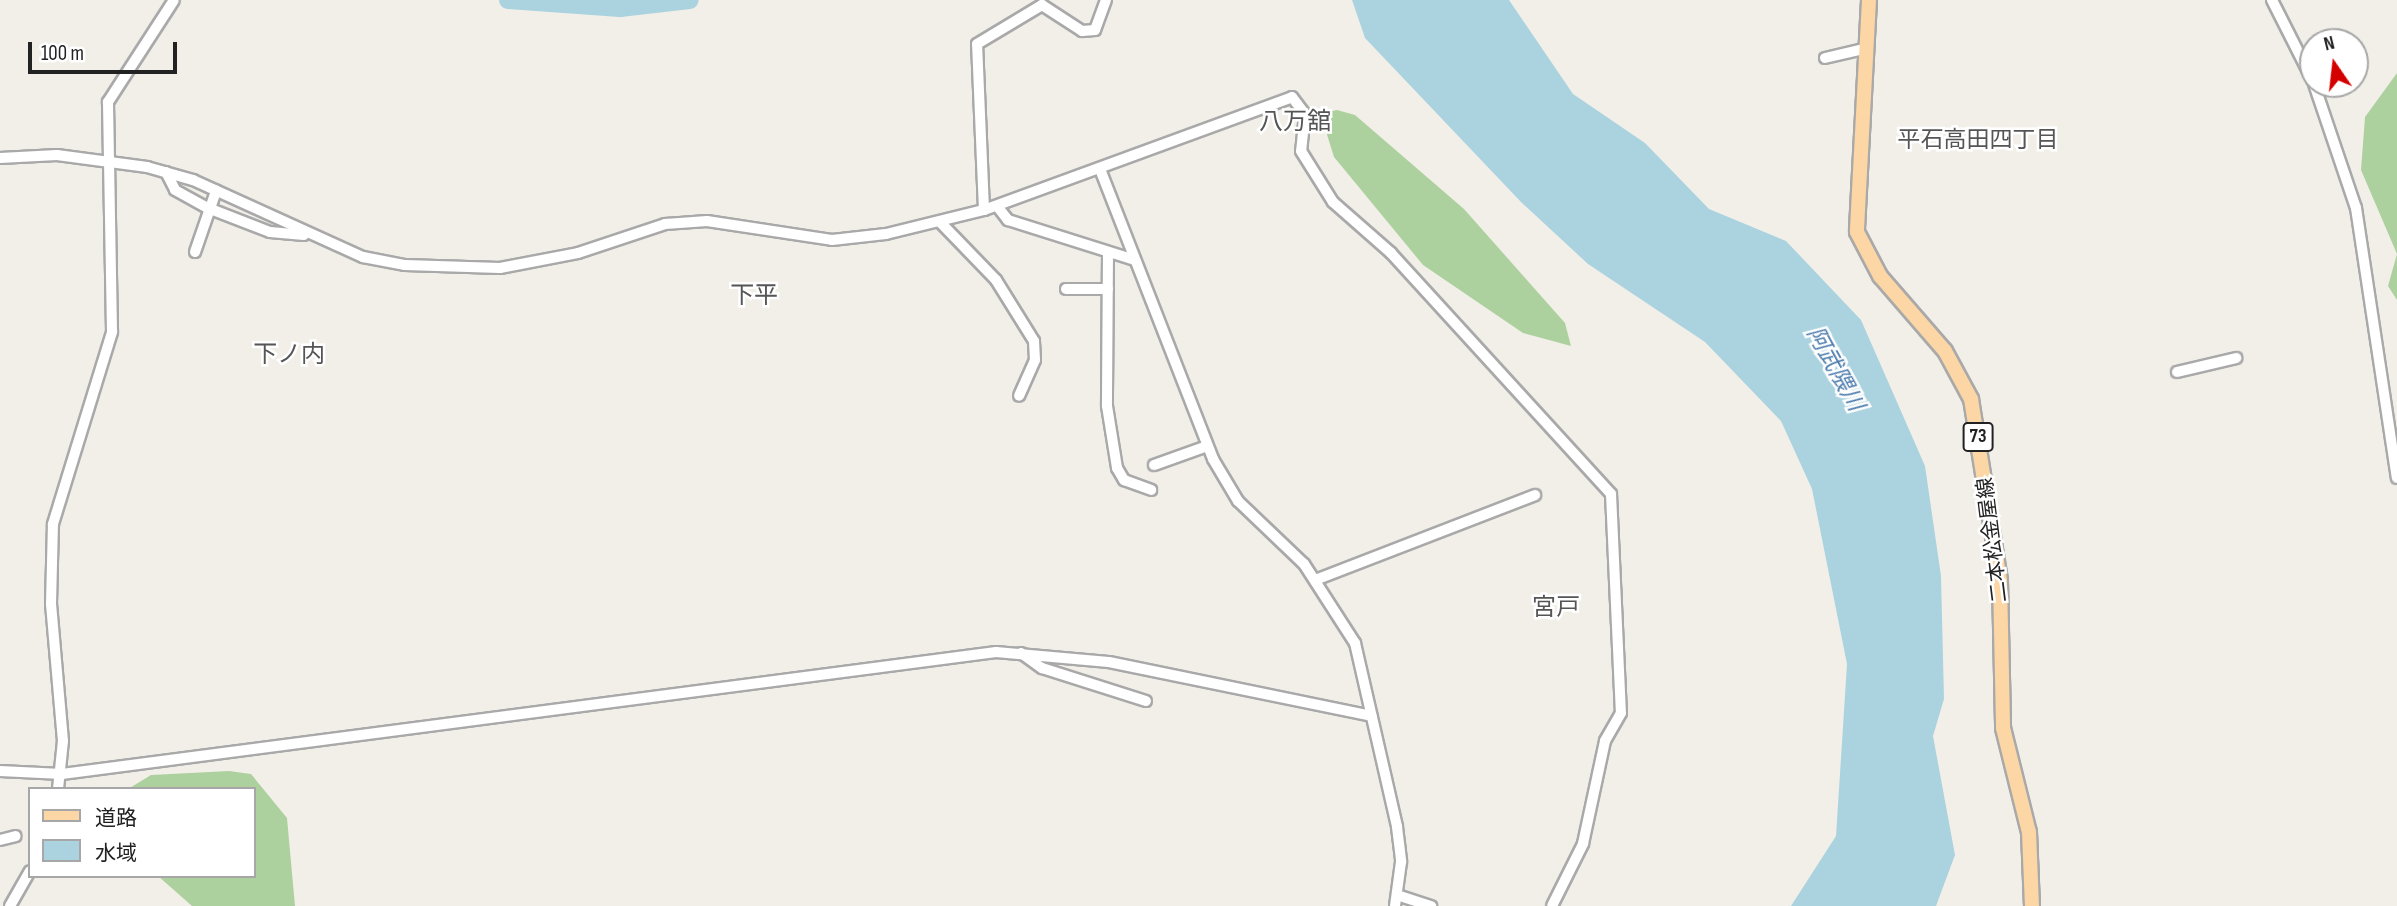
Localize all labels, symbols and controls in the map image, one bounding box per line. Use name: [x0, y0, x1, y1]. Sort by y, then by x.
scale bar: [32, 28, 180, 72]
north arrow: [2299, 28, 2369, 98]
text: N: [2322, 32, 2337, 56]
text: 100 m: [41, 41, 84, 66]
district label: 八万舘: [1259, 108, 1331, 136]
district label: 平石高田四丁目: [1898, 126, 2058, 154]
district label: 下平: [730, 282, 778, 310]
water label: 阿武隈川: [1801, 322, 1869, 416]
district label: 下ノ内: [253, 341, 325, 369]
road number: 73: [1962, 422, 1994, 452]
street label: 二本松金屋線: [1973, 476, 2013, 604]
district label: 宮戸: [1532, 594, 1580, 622]
legend: [28, 787, 256, 878]
text: 道路: [95, 806, 137, 831]
text: 水域: [95, 841, 137, 866]

